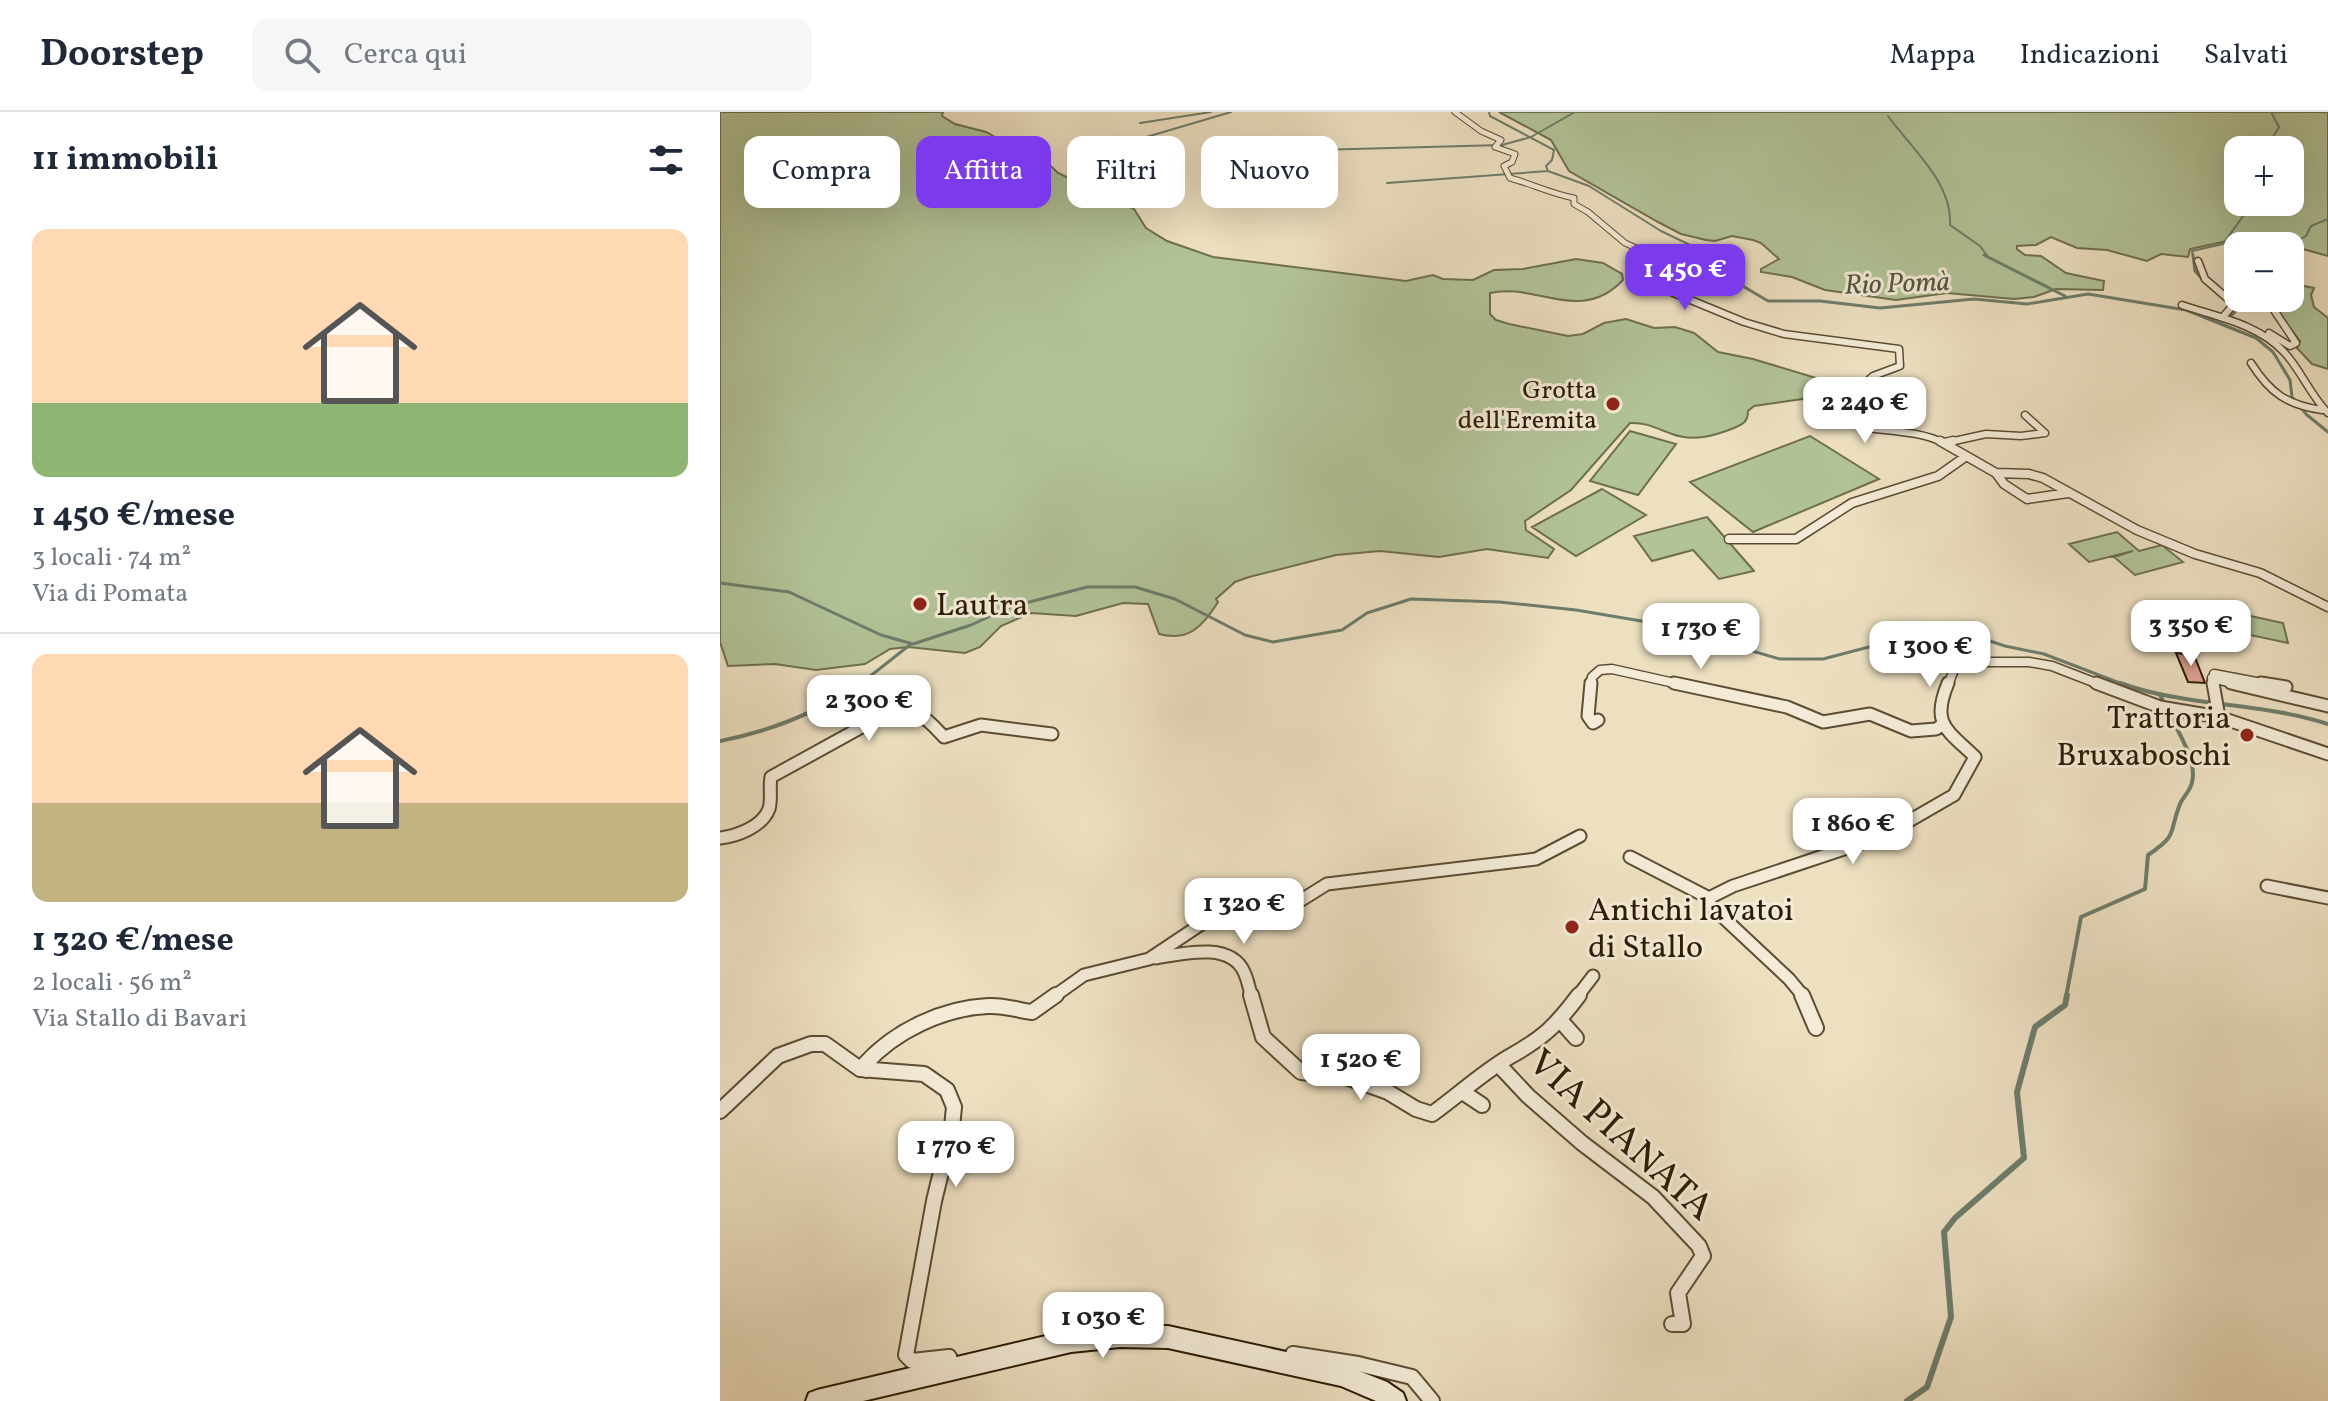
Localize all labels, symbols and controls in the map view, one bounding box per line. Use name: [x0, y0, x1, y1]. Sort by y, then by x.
search box: [252, 19, 812, 91]
text: Doorstep: [40, 29, 204, 82]
icon: search: [280, 33, 324, 77]
text: Cerca qui: [344, 34, 467, 76]
text: Mappa: [1890, 36, 1976, 75]
text: Indicazioni: [2020, 36, 2160, 75]
text: Salvati: [2204, 36, 2288, 75]
chip: Compra: [744, 136, 900, 208]
chip: Affitta: [916, 136, 1051, 208]
chip: Filtri: [1067, 136, 1185, 208]
chip: Nuovo: [1201, 136, 1338, 208]
map controls: [2224, 136, 2304, 312]
button: +: [2224, 136, 2304, 216]
text: 11 immobili: [32, 137, 218, 184]
icon: filters: [644, 138, 688, 182]
button: −: [2224, 232, 2304, 312]
pin: 1 450 €: [1611, 244, 1759, 312]
text: 1 450 €: [1643, 252, 1727, 288]
water label: Rio Pomà: [1844, 263, 1951, 306]
icon: home: [288, 281, 432, 425]
place label: Grotta dell'Eremita: [1458, 373, 1597, 439]
pin: 2 240 €: [1791, 377, 1939, 445]
text: 2 240 €: [1821, 385, 1909, 421]
marker: Grotta dell'Eremita: [1604, 395, 1622, 413]
text: 1 450 €/mese: [32, 493, 235, 540]
text: 3 locali · 74 m²: [32, 540, 191, 576]
text: Via di Pomata: [32, 576, 188, 612]
place label: Lautra: [936, 585, 1028, 629]
marker: Lautra: [911, 595, 929, 613]
pin: 3 350 €: [2117, 600, 2265, 668]
pin: 1 730 €: [1627, 603, 1775, 671]
text: 3 350 €: [2149, 608, 2233, 644]
text: 1 730 €: [1661, 611, 1741, 647]
pin: 1 300 €: [1856, 621, 2004, 689]
text: 1 300 €: [1887, 629, 1973, 665]
pin: 2 300 €: [795, 675, 943, 743]
text: 2 300 €: [825, 683, 913, 719]
place label: Trattoria Bruxaboschi: [2057, 698, 2231, 779]
icon: home: [288, 706, 432, 850]
marker: Trattoria Bruxaboschi: [2238, 726, 2256, 744]
pin: 1 860 €: [1779, 798, 1927, 866]
text: 1 860 €: [1811, 806, 1895, 842]
pin: 1 320 €: [1170, 878, 1318, 946]
text: 1 320 €: [1203, 886, 1285, 922]
place label: Antichi lavatoi di Stallo: [1588, 890, 1794, 971]
text: 1 320 €/mese: [32, 918, 234, 965]
marker: Antichi lavatoi di Stallo: [1563, 918, 1581, 936]
text: 2 locali · 56 m²: [32, 965, 192, 1001]
text: Via Stallo di Bavari: [32, 1001, 247, 1037]
pin: 1 520 €: [1287, 1034, 1435, 1102]
street label: VIA PIANATA: [1515, 1039, 1724, 1235]
text: 1 520 €: [1320, 1042, 1402, 1078]
pin: 1 770 €: [882, 1121, 1030, 1189]
text: 1 770 €: [916, 1129, 996, 1165]
pin: 1 030 €: [1029, 1292, 1177, 1360]
text: 1 030 €: [1061, 1300, 1145, 1336]

